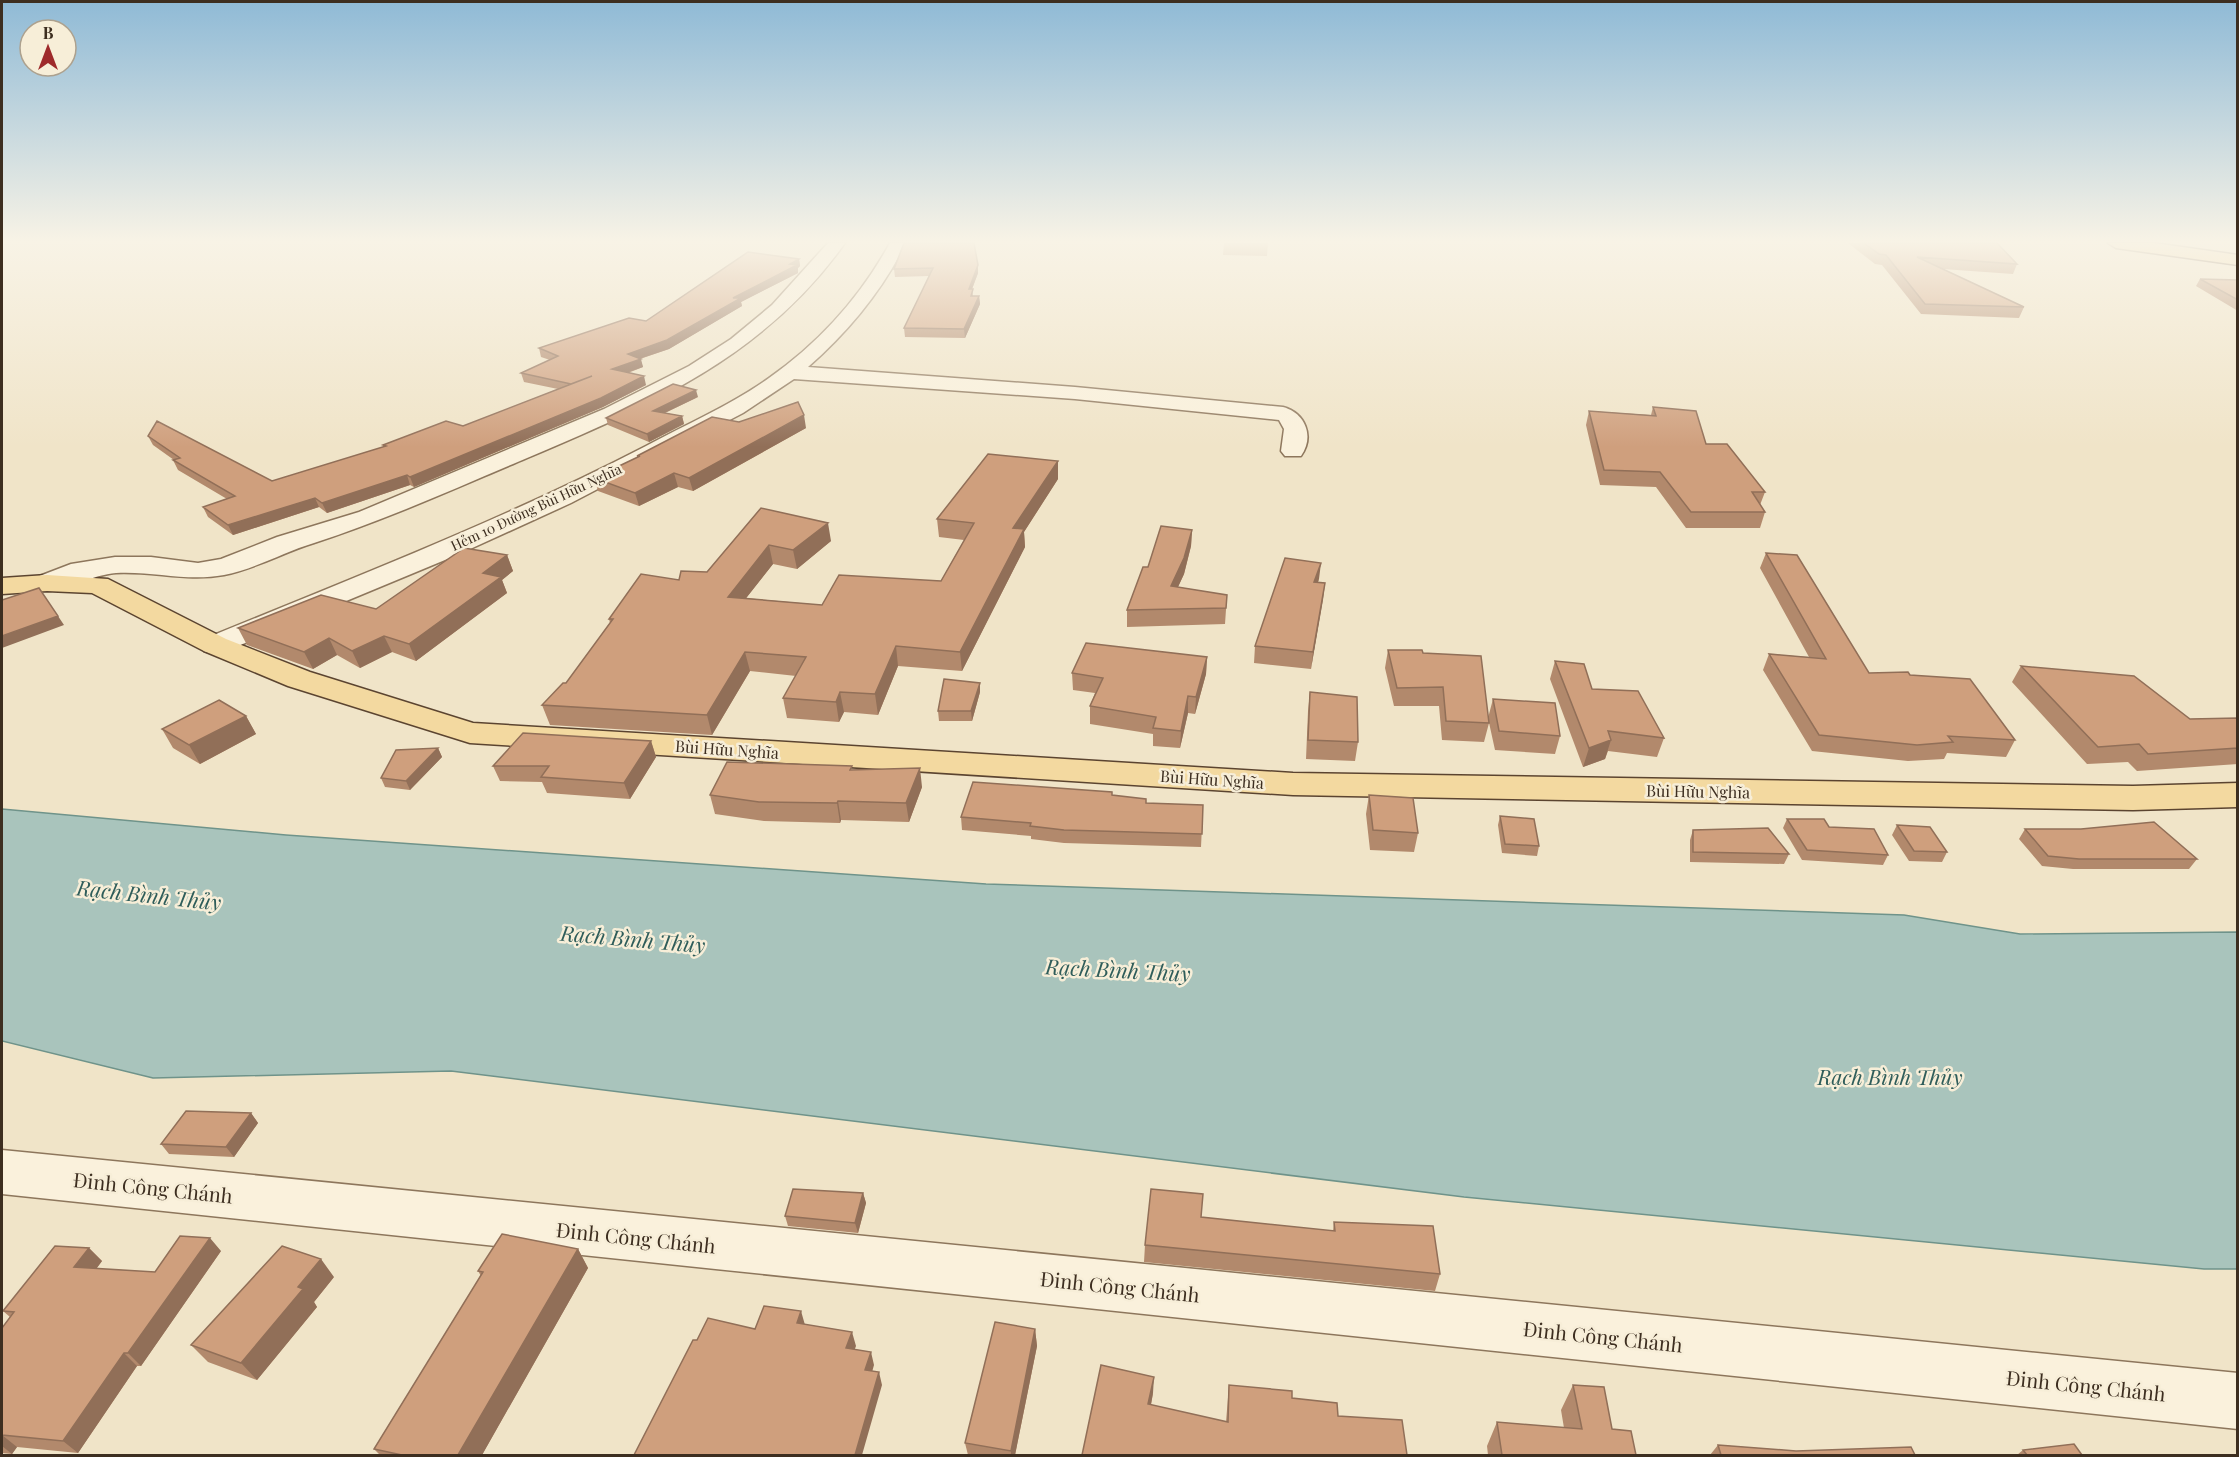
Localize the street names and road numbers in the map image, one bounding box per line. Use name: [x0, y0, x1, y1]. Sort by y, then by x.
street label: Hẻm 10 Đường Bùi Hữu Nghĩa: [448, 459, 624, 555]
street label: Bùi Hữu Nghĩa: [674, 735, 780, 763]
street label: Bùi Hữu Nghĩa: [1159, 765, 1265, 793]
street label: Bùi Hữu Nghĩa: [1646, 780, 1750, 802]
street label: Đinh Công Chánh: [72, 1165, 234, 1209]
street label: Đinh Công Chánh: [555, 1215, 717, 1259]
street label: Đinh Công Chánh: [1039, 1264, 1201, 1308]
street label: Đinh Công Chánh: [1522, 1314, 1684, 1358]
street label: Đinh Công Chánh: [2005, 1363, 2167, 1407]

